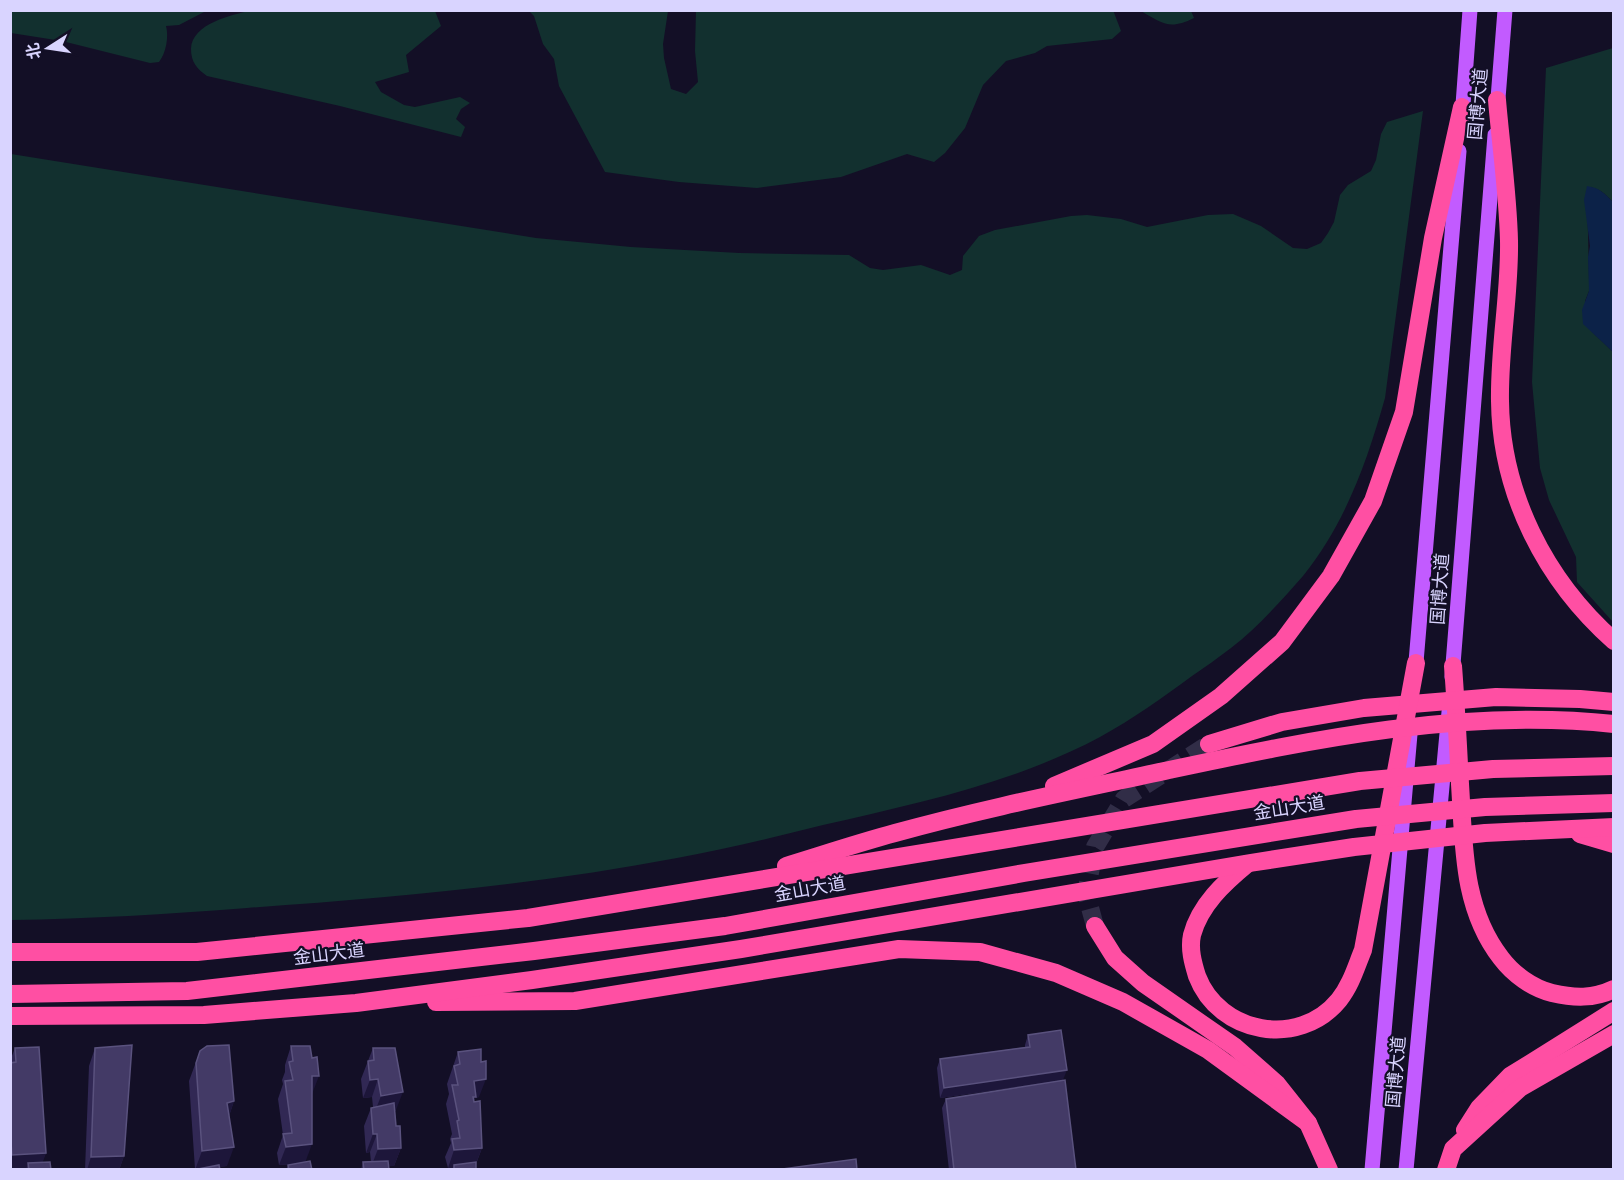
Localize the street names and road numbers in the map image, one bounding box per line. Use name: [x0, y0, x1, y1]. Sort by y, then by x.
street label: 国博大道: [1464, 67, 1492, 141]
street label: 国博大道: [1427, 552, 1453, 626]
street label: 金山大道: [1252, 792, 1326, 824]
street label: 金山大道: [773, 872, 847, 906]
street label: 金山大道: [292, 939, 366, 969]
street label: 国博大道: [1382, 1035, 1410, 1109]

